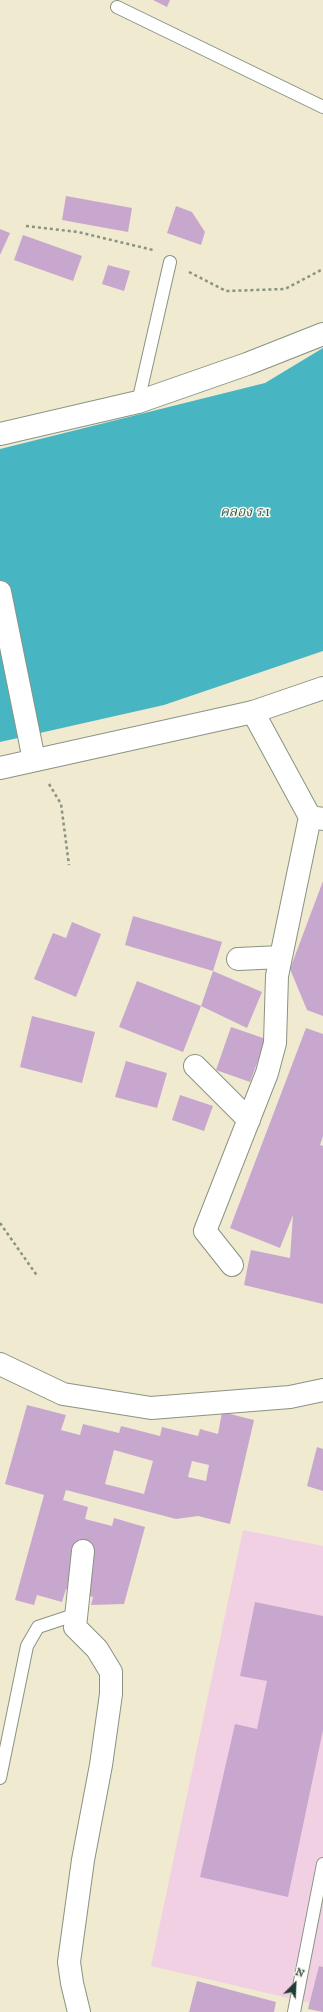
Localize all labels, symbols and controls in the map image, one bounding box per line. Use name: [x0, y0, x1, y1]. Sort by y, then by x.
water label: คลอง ร.1: [220, 505, 270, 521]
north arrow: [275, 1964, 315, 2004]
text: N: [294, 1965, 307, 1980]

